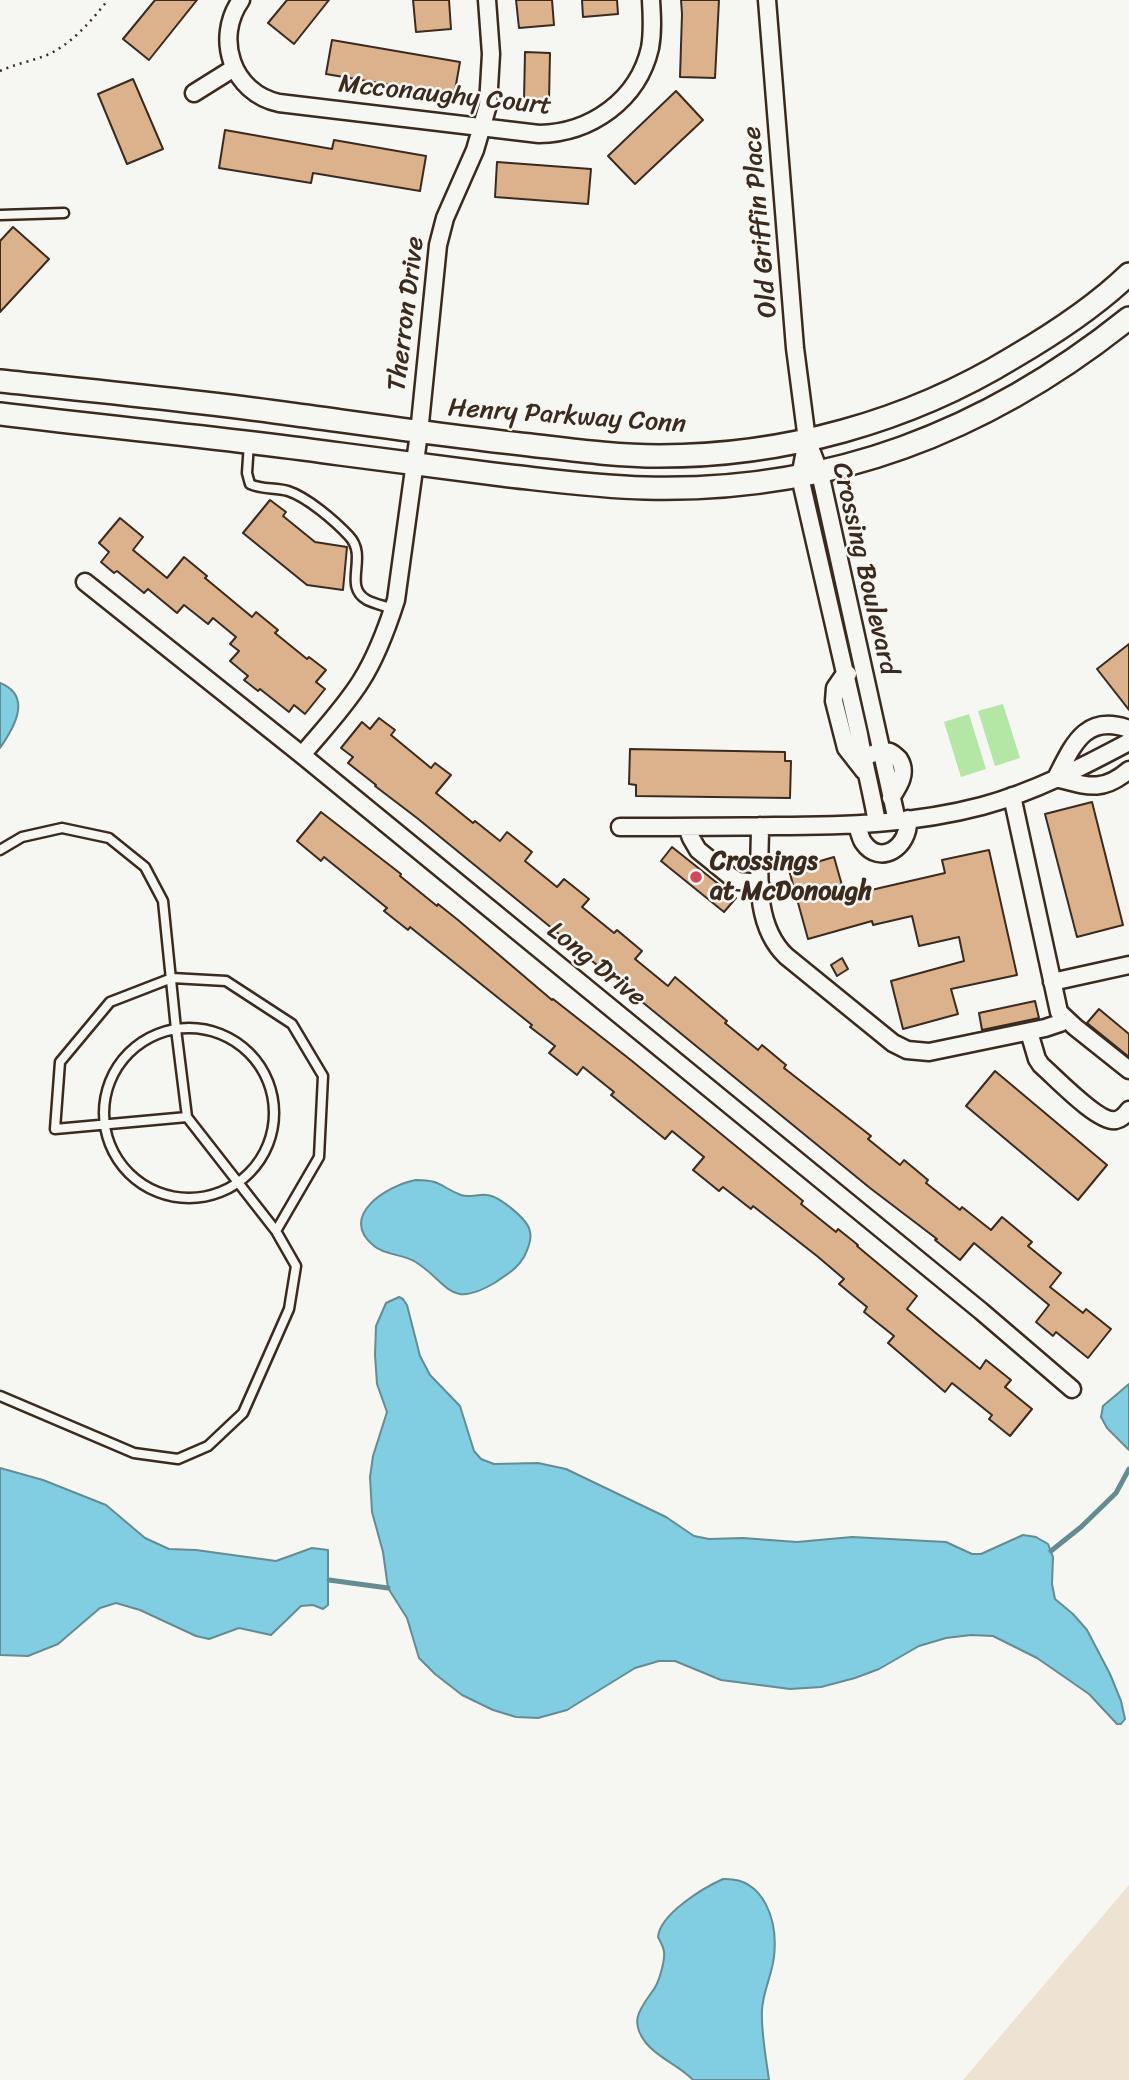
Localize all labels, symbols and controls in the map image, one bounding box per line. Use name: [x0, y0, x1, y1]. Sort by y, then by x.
street label: Mcconaughy Court: [337, 69, 553, 123]
street label: Old Griffin Place: [737, 125, 785, 319]
street label: Therron Drive: [382, 235, 432, 393]
street label: Henry Parkway Conn: [447, 393, 687, 441]
street label: Crossing Boulevard: [824, 460, 904, 678]
place label: Crossings at McDonough: [710, 846, 872, 908]
marker: Crossings at McDonough: [688, 869, 704, 885]
street label: Long Drive: [540, 916, 652, 1014]

